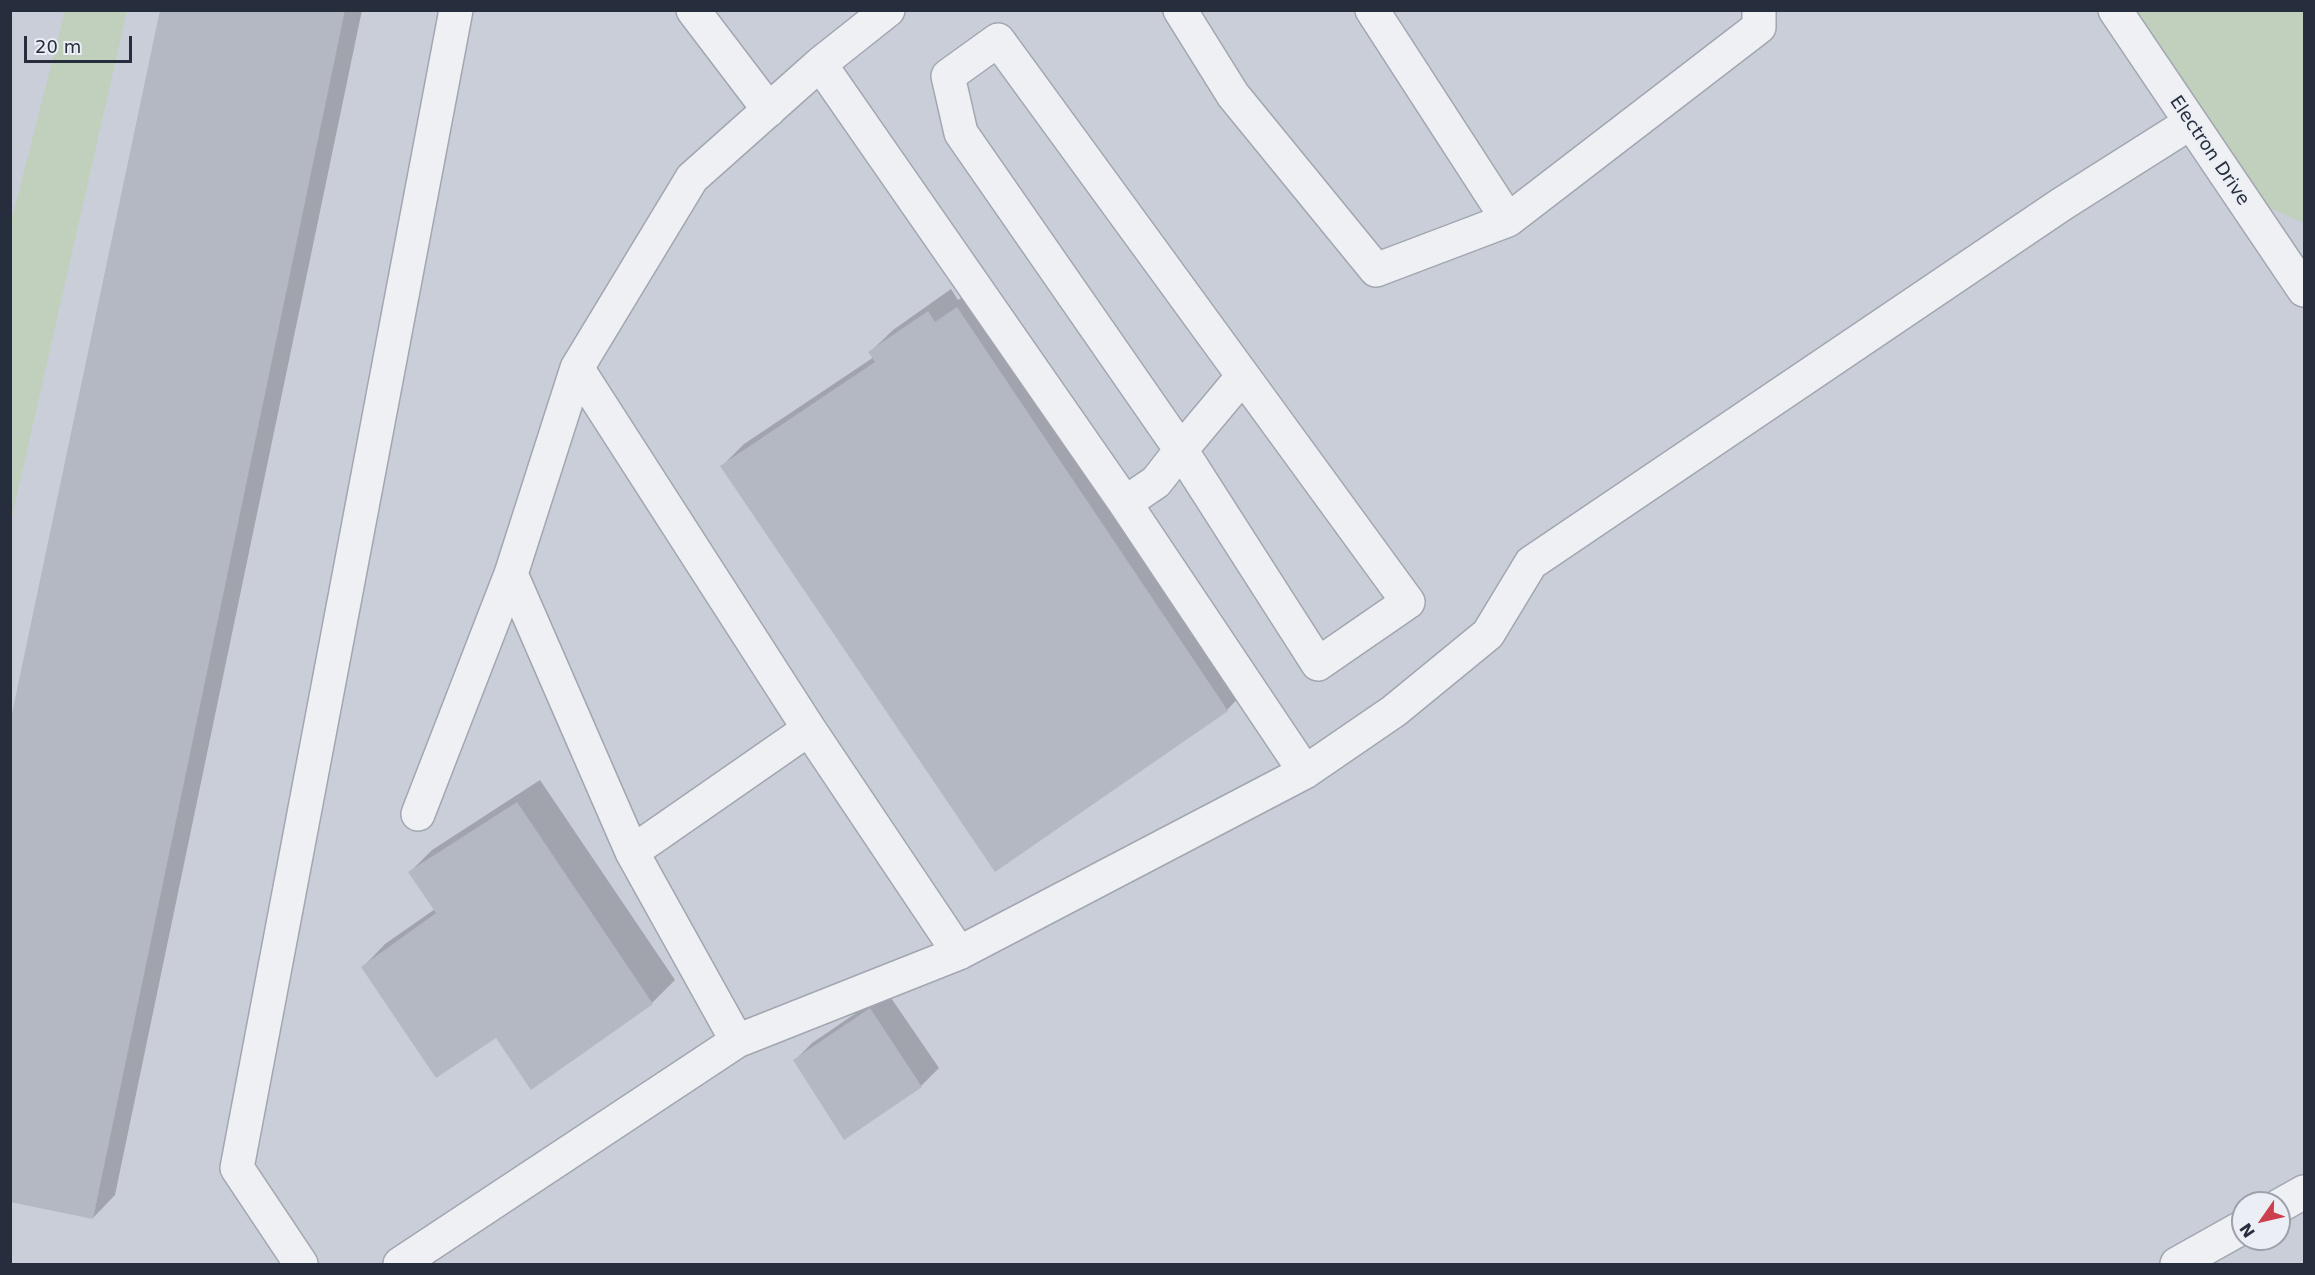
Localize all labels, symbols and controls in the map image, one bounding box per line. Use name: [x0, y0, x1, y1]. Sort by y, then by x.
scale bar: [27, 24, 135, 62]
text: 20 m: [35, 36, 81, 57]
street label: Electron Drive: [2164, 92, 2254, 210]
north arrow: [2231, 1191, 2291, 1251]
text: N: [2236, 1219, 2259, 1241]

